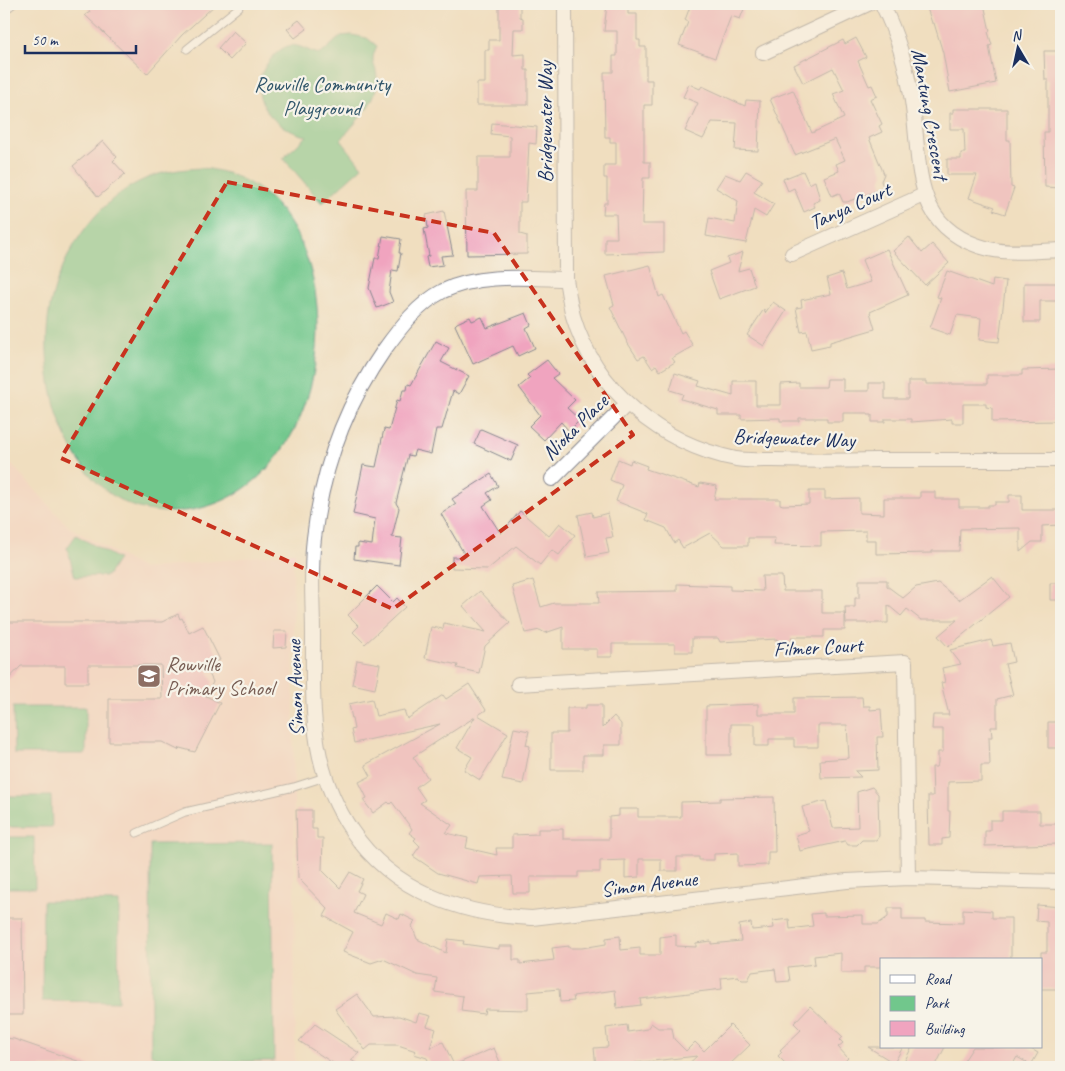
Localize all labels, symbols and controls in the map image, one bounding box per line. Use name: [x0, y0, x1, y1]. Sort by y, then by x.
scale bar: [25, 22, 136, 54]
north arrow: [992, 22, 1042, 72]
text: N: [1010, 26, 1024, 45]
text: 50 m: [32, 31, 59, 50]
street label: Mantung Crescent: [906, 46, 955, 185]
street label: Bridgewater Way: [532, 59, 558, 183]
park label: Rowville Community Playground: [254, 71, 392, 121]
street label: Tanya Court: [805, 176, 897, 236]
street label: Nioka Place: [536, 388, 614, 466]
street label: Bridgewater Way: [733, 423, 857, 453]
street label: Filmer Court: [773, 632, 865, 662]
street label: Simon Avenue: [280, 638, 310, 737]
place label: Rowville Primary School: [166, 651, 277, 701]
school or university icon: Rowville Primary School: [136, 663, 162, 689]
street label: Simon Avenue: [600, 865, 700, 903]
legend: [880, 958, 1042, 1048]
text: Road: [925, 970, 952, 989]
text: Park: [925, 994, 950, 1013]
text: Building: [925, 1020, 965, 1039]

